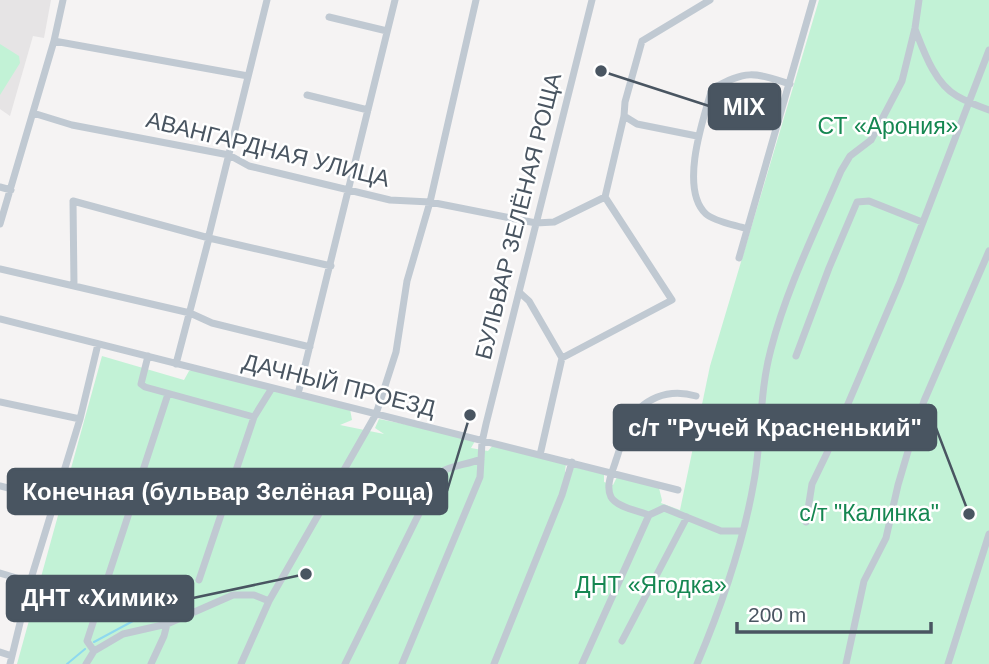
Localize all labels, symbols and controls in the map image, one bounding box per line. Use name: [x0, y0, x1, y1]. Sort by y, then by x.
street label: БУЛЬВАР ЗЕЛЁНАЯ РОЩА: [470, 69, 566, 362]
callout: MIX: [709, 84, 780, 129]
text: MIX: [723, 93, 765, 120]
street label: АВАНГАРДНАЯ УЛИЦА: [143, 106, 393, 192]
park label: СТ «Арония»: [818, 113, 958, 139]
street label: ДАЧНЫЙ ПРОЕЗД: [240, 347, 439, 422]
callout: с/т "Ручей Красненький": [614, 405, 936, 450]
text: с/т "Ручей Красненький": [628, 414, 922, 441]
callout: Конечная (бульвар Зелёная Роща): [8, 469, 447, 514]
text: Конечная (бульвар Зелёная Роща): [22, 478, 434, 505]
park label: с/т "Калинка": [799, 500, 939, 526]
park label: ДНТ «Ягодка»: [575, 572, 727, 598]
callout: ДНТ «Химик»: [7, 576, 193, 621]
text: ДНТ «Химик»: [21, 584, 179, 611]
scale bar: [737, 590, 931, 634]
text: 200 m: [748, 603, 806, 626]

